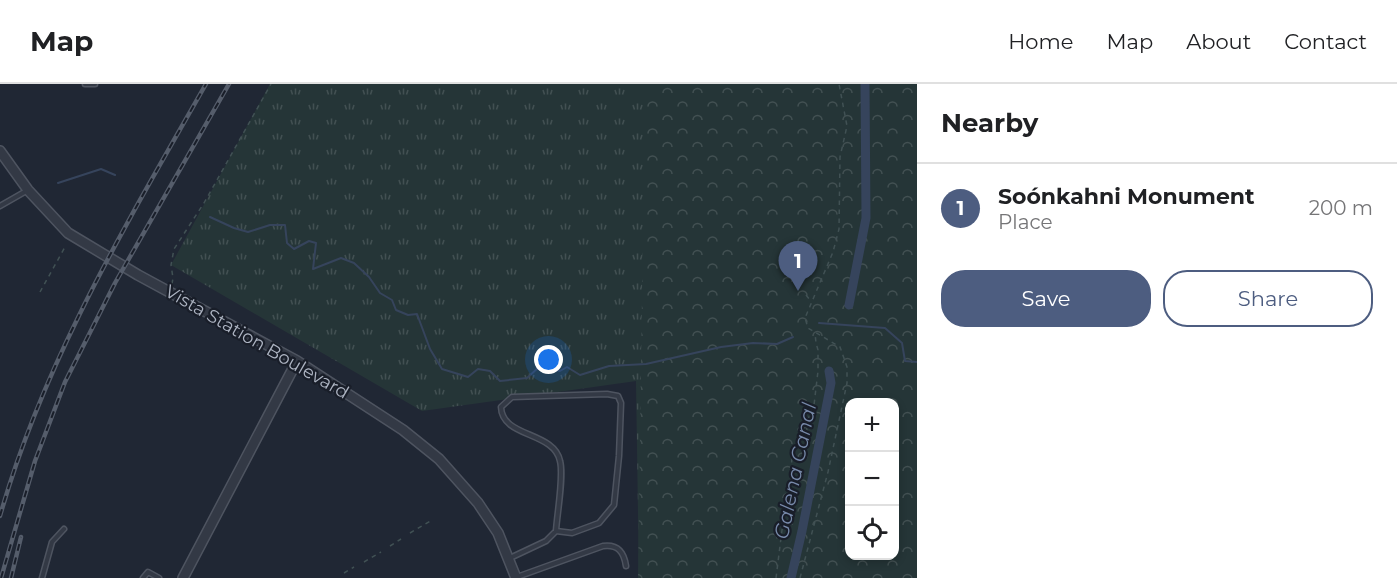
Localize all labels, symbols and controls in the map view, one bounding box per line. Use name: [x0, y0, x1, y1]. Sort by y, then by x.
text: Map: [30, 24, 93, 58]
text: Home: [1008, 29, 1073, 54]
text: Map: [1106, 29, 1153, 54]
text: About: [1186, 29, 1251, 54]
text: Contact: [1284, 29, 1367, 54]
text: Nearby: [941, 107, 1038, 139]
text: Soónkahni Monument: [998, 183, 1255, 210]
text: 1: [957, 196, 964, 220]
text: 200 m: [1309, 196, 1373, 220]
text: Place: [998, 210, 1053, 234]
pin: 1: [778, 242, 818, 291]
button: Save: [941, 270, 1151, 327]
button: Share: [1163, 270, 1373, 327]
street label: Vista Station Boulevard: [161, 280, 353, 404]
your location: [534, 345, 563, 374]
map controls: [845, 398, 899, 560]
button: +: [845, 398, 899, 452]
water label: Galena Canal: [769, 400, 821, 541]
button: −: [845, 452, 899, 506]
button: locate: [845, 506, 899, 560]

